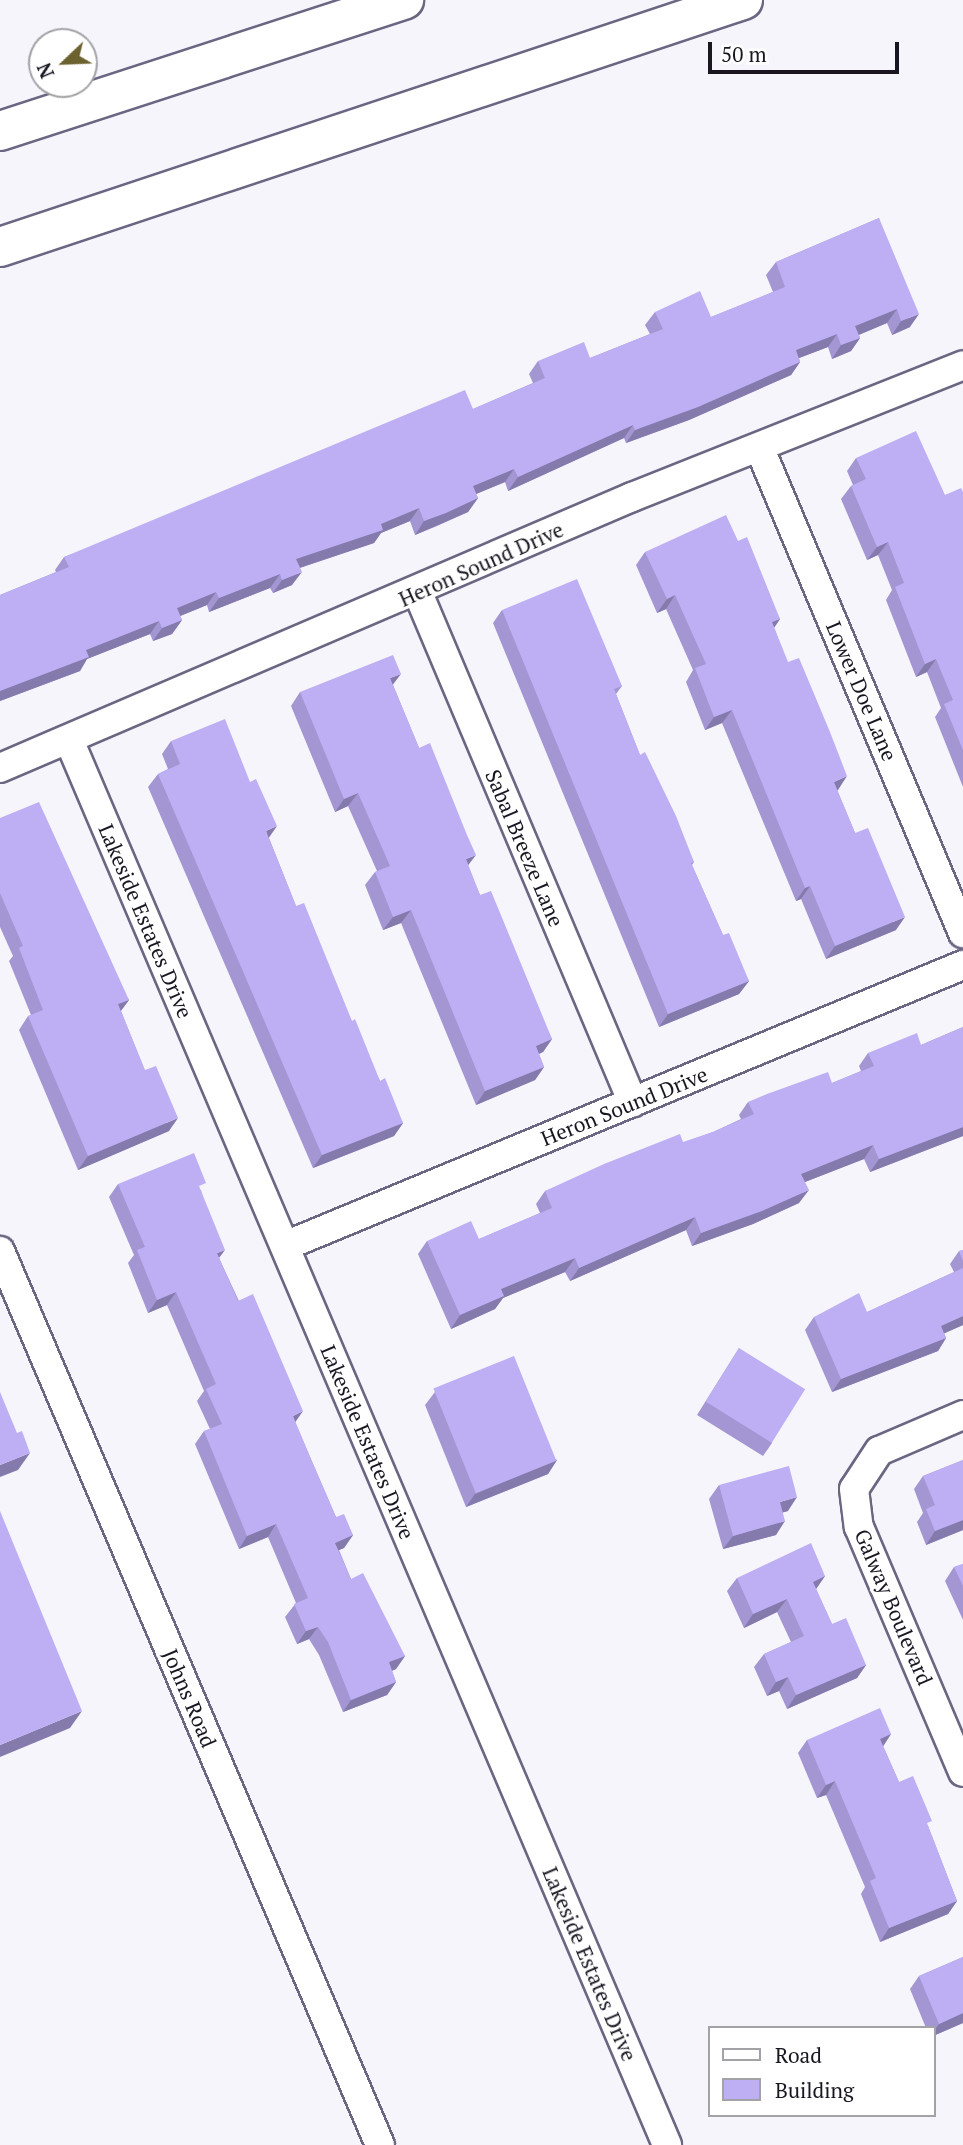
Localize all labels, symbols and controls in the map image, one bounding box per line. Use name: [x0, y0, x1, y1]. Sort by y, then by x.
north arrow: [28, 28, 98, 98]
scale bar: [711, 28, 902, 72]
text: 50 m: [721, 40, 767, 68]
text: N: [31, 59, 59, 82]
street label: Heron Sound Drive: [395, 516, 567, 612]
street label: Lower Doe Lane: [821, 618, 903, 764]
street label: Sabal Breeze Lane: [481, 766, 569, 930]
street label: Lakeside Estates Drive: [94, 820, 198, 1022]
street label: Heron Sound Drive: [537, 1061, 711, 1151]
street label: Lakeside Estates Drive: [316, 1341, 420, 1543]
street label: Galway Boulevard: [850, 1525, 938, 1689]
street label: Johns Road: [158, 1645, 222, 1751]
street label: Lakeside Estates Drive: [538, 1863, 642, 2065]
legend: [708, 2026, 935, 2117]
text: Road: [775, 2041, 822, 2069]
text: Building: [775, 2076, 854, 2104]

